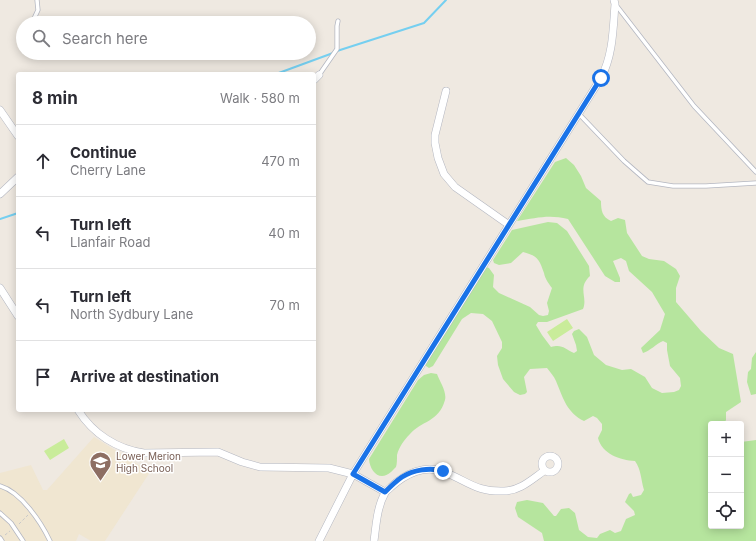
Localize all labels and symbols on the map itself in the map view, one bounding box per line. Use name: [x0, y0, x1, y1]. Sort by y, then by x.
route start: [592, 69, 610, 87]
school or university icon: Lower Merion High School: [87, 449, 113, 482]
place label: Lower Merion High School: [116, 450, 181, 474]
route end: [434, 462, 452, 480]

